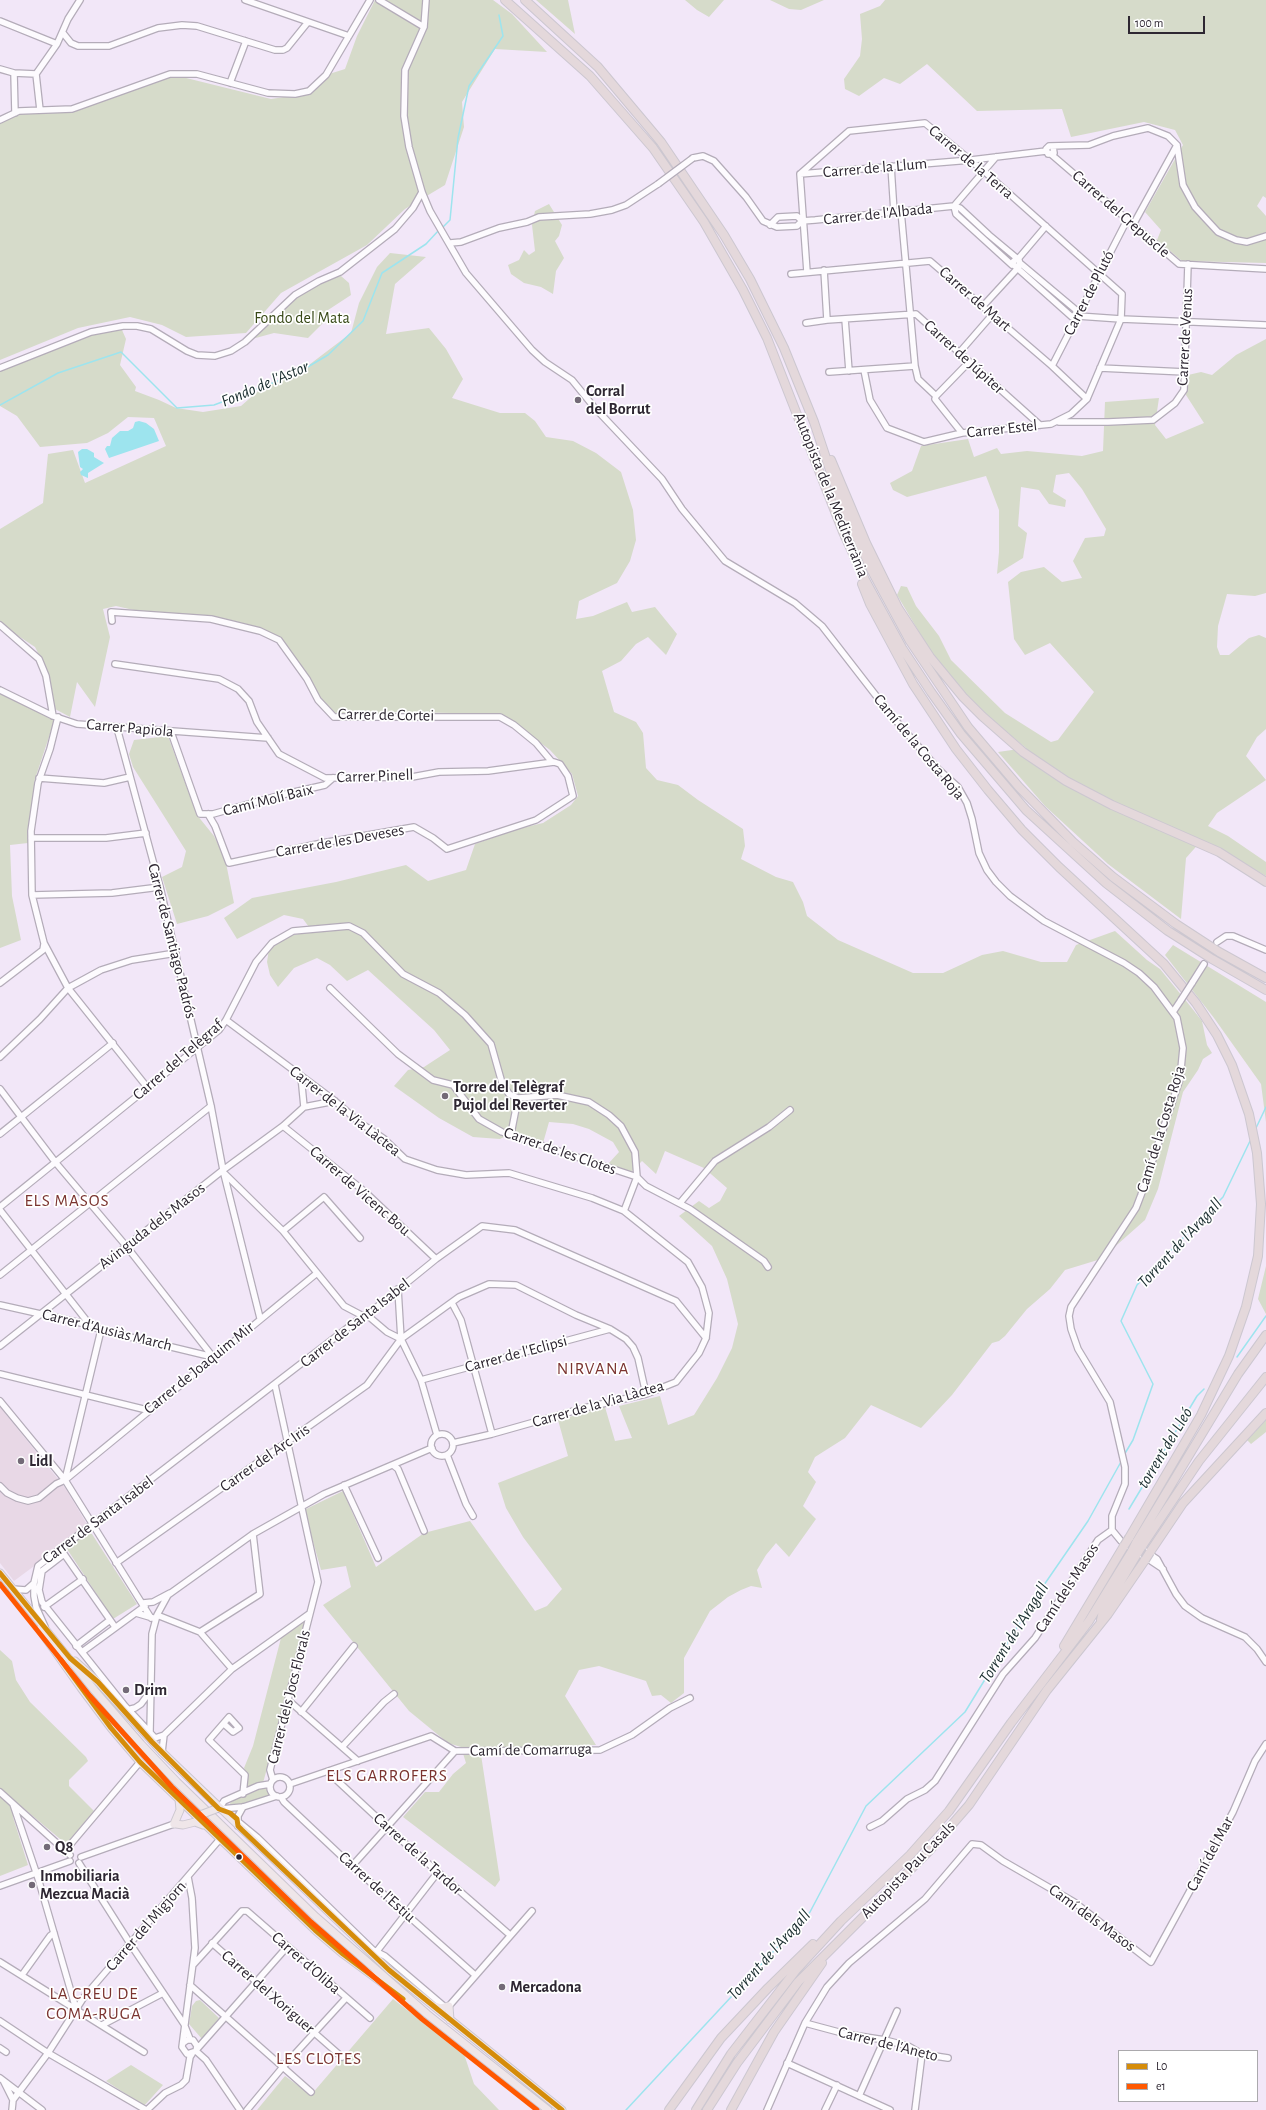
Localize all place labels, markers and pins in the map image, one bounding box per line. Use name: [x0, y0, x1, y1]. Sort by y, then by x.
place label: Corral del Borrut: [586, 381, 650, 419]
marker: Corral del Borrut: [573, 395, 583, 405]
place label: Torre del Telègraf Pujol del Reverter: [453, 1077, 567, 1115]
marker: Torre del Telègraf Pujol del Reverter: [440, 1091, 450, 1101]
place label: Lidl: [29, 1451, 53, 1471]
marker: Lidl: [16, 1456, 26, 1466]
place label: Drim: [134, 1680, 167, 1700]
marker: Drim: [121, 1685, 131, 1695]
place label: Q8: [55, 1837, 73, 1857]
marker: Q8: [42, 1842, 52, 1852]
unlabelled marker: [234, 1852, 244, 1862]
place label: Inmobiliaria Mezcua Macià: [40, 1866, 130, 1904]
marker: Inmobiliaria Mezcua Macià: [27, 1880, 37, 1890]
place label: Mercadona: [510, 1977, 582, 1997]
marker: Mercadona: [497, 1982, 507, 1992]

